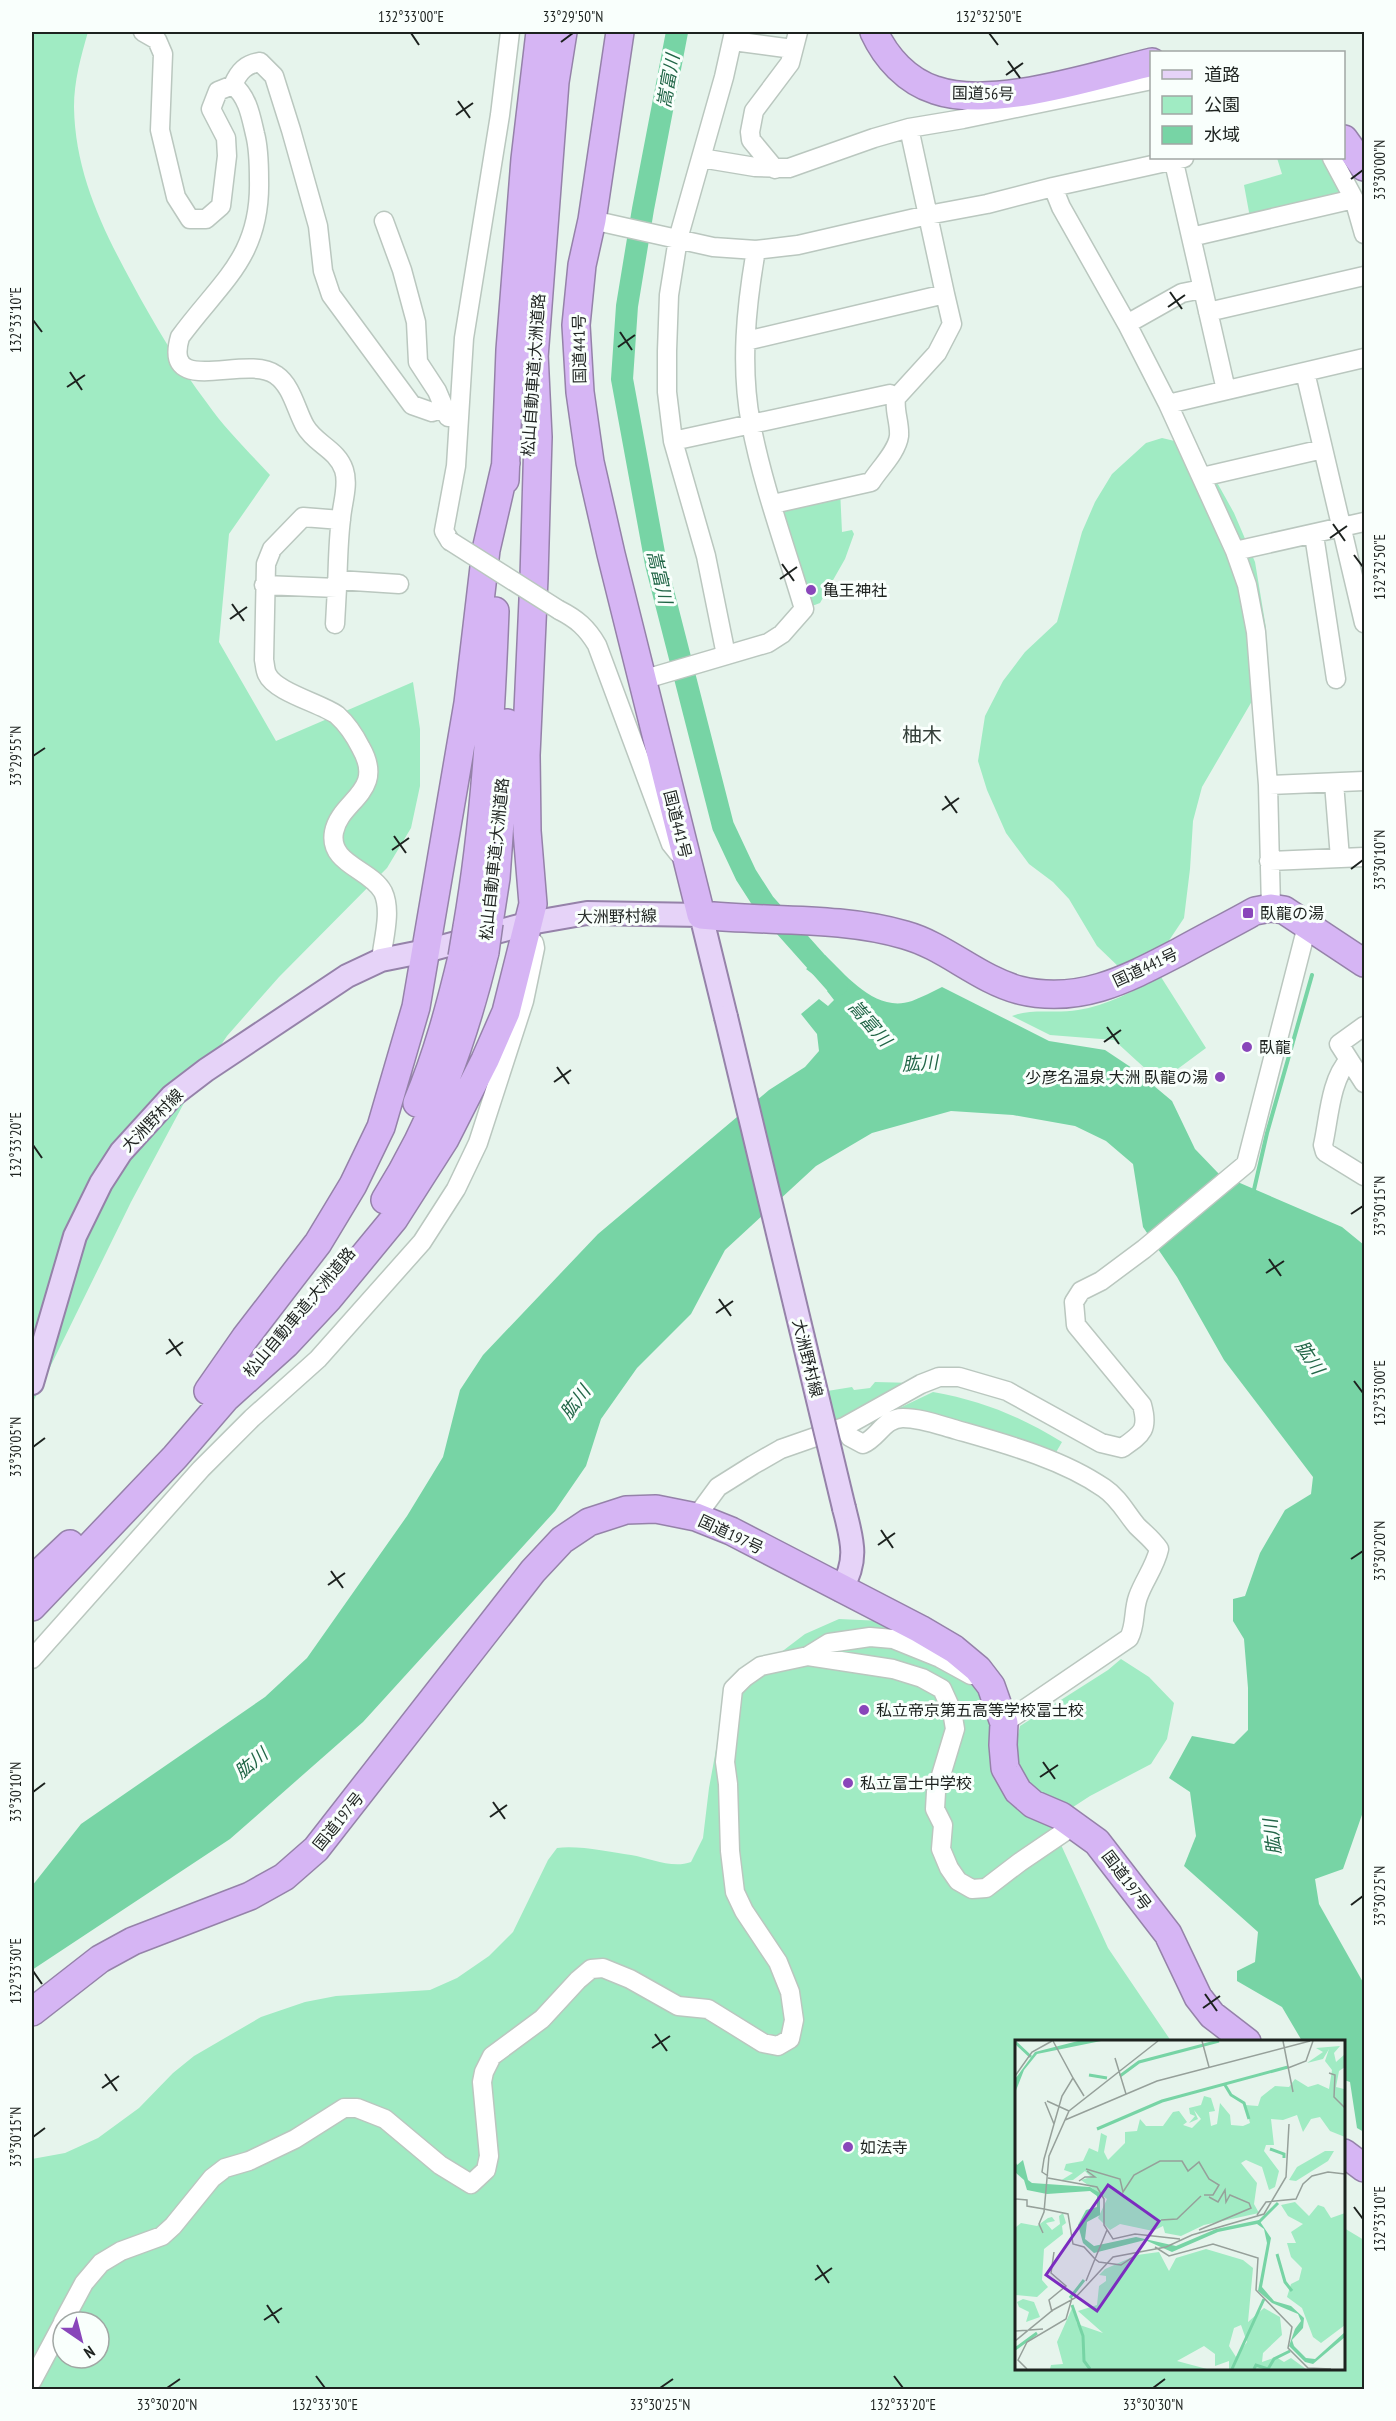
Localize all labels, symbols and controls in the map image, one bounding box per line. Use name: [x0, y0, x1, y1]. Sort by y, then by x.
text: 132°33'00"E: [378, 7, 444, 26]
text: 33°29'50"N: [543, 7, 603, 26]
text: 132°32'50"E: [956, 7, 1022, 26]
water label: 嵩富川: [652, 50, 684, 110]
legend: [1150, 51, 1345, 159]
text: 道路: [1204, 63, 1240, 86]
street label: 国道56号: [952, 82, 1014, 104]
text: 公園: [1204, 93, 1240, 116]
text: 水域: [1204, 123, 1240, 146]
text: 33°30'00"N: [1370, 140, 1389, 200]
text: 132°33'10"E: [6, 287, 25, 353]
street label: 松山自動車道;大洲道路: [517, 293, 549, 457]
street label: 国道441号: [568, 314, 590, 384]
text: 132°32'50"E: [1370, 534, 1389, 600]
water label: 嵩富川: [643, 548, 678, 608]
place label: 亀王神社: [823, 580, 887, 600]
marker: 亀王神社: [804, 583, 818, 597]
district label: 柚木: [902, 722, 942, 748]
text: 33°29'55"N: [6, 726, 25, 786]
street label: 松山自動車道;大洲道路: [476, 777, 512, 941]
street label: 国道441号: [660, 788, 696, 860]
text: 33°30'10"N: [1370, 830, 1389, 890]
place label: 臥龍の湯: [1260, 903, 1324, 923]
street label: 大洲野村線: [577, 905, 657, 927]
marker: 臥龍の湯: [1241, 906, 1255, 920]
street label: 国道441号: [1109, 943, 1181, 991]
water label: 嵩富川: [844, 995, 898, 1052]
place label: 臥龍: [1259, 1037, 1291, 1057]
marker: 臥龍: [1240, 1040, 1254, 1054]
water label: 肱川: [901, 1050, 941, 1075]
place label: 少彦名温泉 大洲 臥龍の湯: [1025, 1067, 1208, 1087]
marker: 少彦名温泉 大洲 臥龍の湯: [1213, 1070, 1227, 1084]
street label: 大洲野村線: [117, 1084, 187, 1156]
text: 132°33'20"E: [6, 1112, 25, 1178]
text: 33°30'15"N: [1370, 1176, 1389, 1236]
street label: 松山自動車道;大洲道路: [239, 1243, 359, 1381]
street label: 大洲野村線: [789, 1317, 827, 1399]
water label: 肱川: [1291, 1336, 1331, 1380]
text: 132°33'00"E: [1370, 1360, 1389, 1426]
water label: 肱川: [555, 1379, 596, 1423]
text: 33°30'05"N: [6, 1417, 25, 1477]
street label: 国道197号: [695, 1510, 767, 1558]
text: 33°30'20"N: [1370, 1521, 1389, 1581]
place label: 私立帝京第五高等学校冨士校: [876, 1700, 1084, 1720]
marker: 私立帝京第五高等学校冨士校: [857, 1703, 871, 1717]
water label: 肱川: [230, 1741, 274, 1783]
text: 33°30'10"N: [6, 1762, 25, 1822]
place label: 私立冨士中学校: [860, 1773, 972, 1793]
marker: 私立冨士中学校: [841, 1776, 855, 1790]
street label: 国道197号: [308, 1788, 368, 1854]
water label: 肱川: [1258, 1816, 1286, 1856]
street label: 国道197号: [1098, 1846, 1156, 1914]
text: 33°30'25"N: [1370, 1866, 1389, 1926]
text: 132°33'30"E: [6, 1938, 25, 2004]
inset map: [1015, 2040, 1345, 2370]
text: 33°30'15"N: [6, 2107, 25, 2167]
place label: 如法寺: [860, 2137, 908, 2157]
marker: 如法寺: [841, 2140, 855, 2154]
text: 132°33'10"E: [1370, 2186, 1389, 2252]
north arrow: [51, 2310, 111, 2370]
text: N: [80, 2342, 99, 2363]
text: 33°30'20"N: [137, 2395, 197, 2414]
text: 132°33'30"E: [292, 2395, 358, 2414]
text: 33°30'25"N: [630, 2395, 690, 2414]
text: 132°33'20"E: [870, 2395, 936, 2414]
text: 33°30'30"N: [1123, 2395, 1183, 2414]

